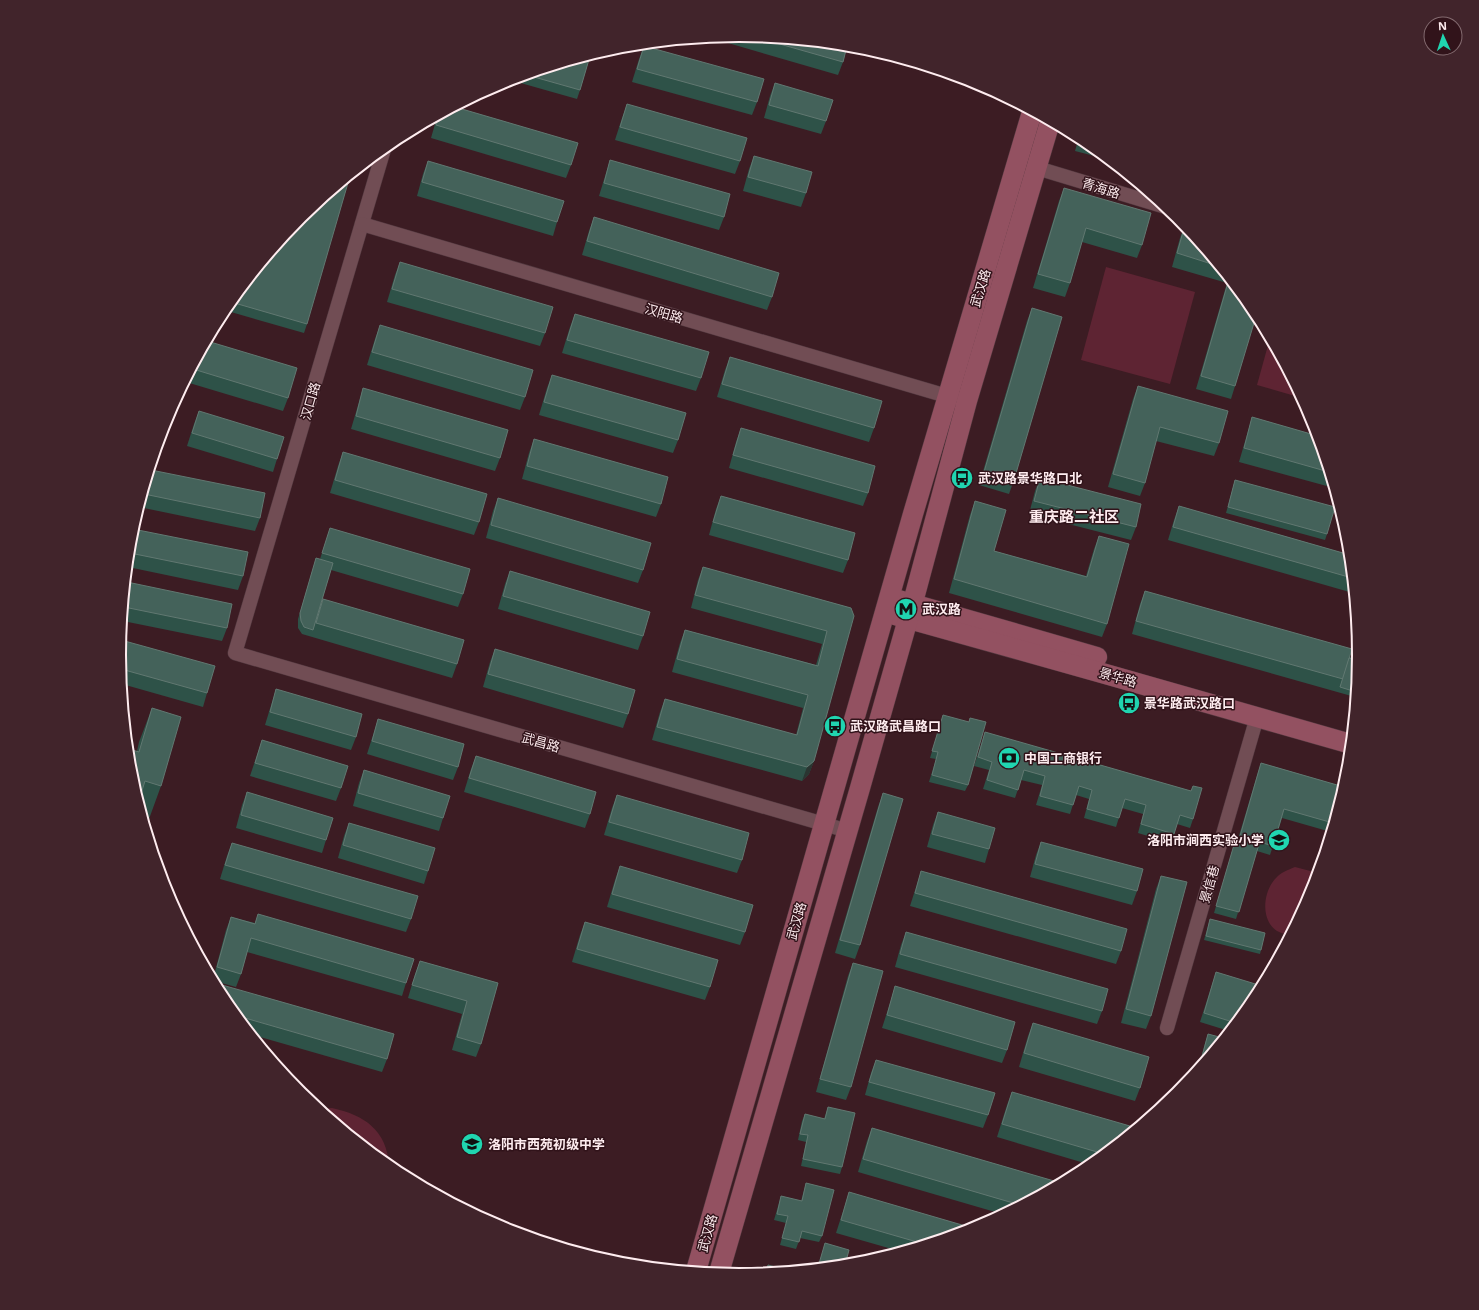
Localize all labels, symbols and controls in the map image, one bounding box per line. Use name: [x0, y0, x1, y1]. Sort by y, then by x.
north arrow: [1423, 16, 1463, 56]
text: N: [1438, 18, 1447, 33]
street label: 青海路: [1080, 174, 1122, 202]
street label: 武汉路: [966, 267, 994, 309]
street label: 汉阳路: [643, 299, 685, 327]
street label: 汉口路: [296, 380, 324, 422]
bus stop icon: 武汉路景华路口北: [949, 465, 975, 491]
place label: 武汉路景华路口北: [978, 469, 1082, 487]
district label: 重庆路二社区: [1029, 506, 1119, 526]
metro station icon: 武汉路: [893, 596, 919, 622]
place label: 武汉路: [922, 600, 961, 618]
street label: 景华路: [1097, 663, 1139, 691]
bus stop icon: 景华路武汉路口: [1116, 690, 1142, 716]
place label: 景华路武汉路口: [1144, 694, 1235, 712]
bus stop icon: 武汉路武昌路口: [822, 713, 848, 739]
place label: 武汉路武昌路口: [850, 717, 941, 735]
street label: 武昌路: [520, 728, 562, 756]
bank icon: 中国工商银行: [996, 745, 1022, 771]
place label: 中国工商银行: [1024, 749, 1102, 767]
school or university icon: 洛阳市涧西实验小学: [1266, 827, 1292, 853]
place label: 洛阳市涧西实验小学: [1147, 831, 1264, 849]
street label: 景信巷: [1195, 863, 1223, 905]
street label: 武汉路: [782, 900, 810, 942]
school or university icon: 洛阳市西苑初级中学: [459, 1131, 485, 1157]
place label: 洛阳市西苑初级中学: [488, 1135, 605, 1153]
street label: 武汉路: [693, 1212, 721, 1254]

